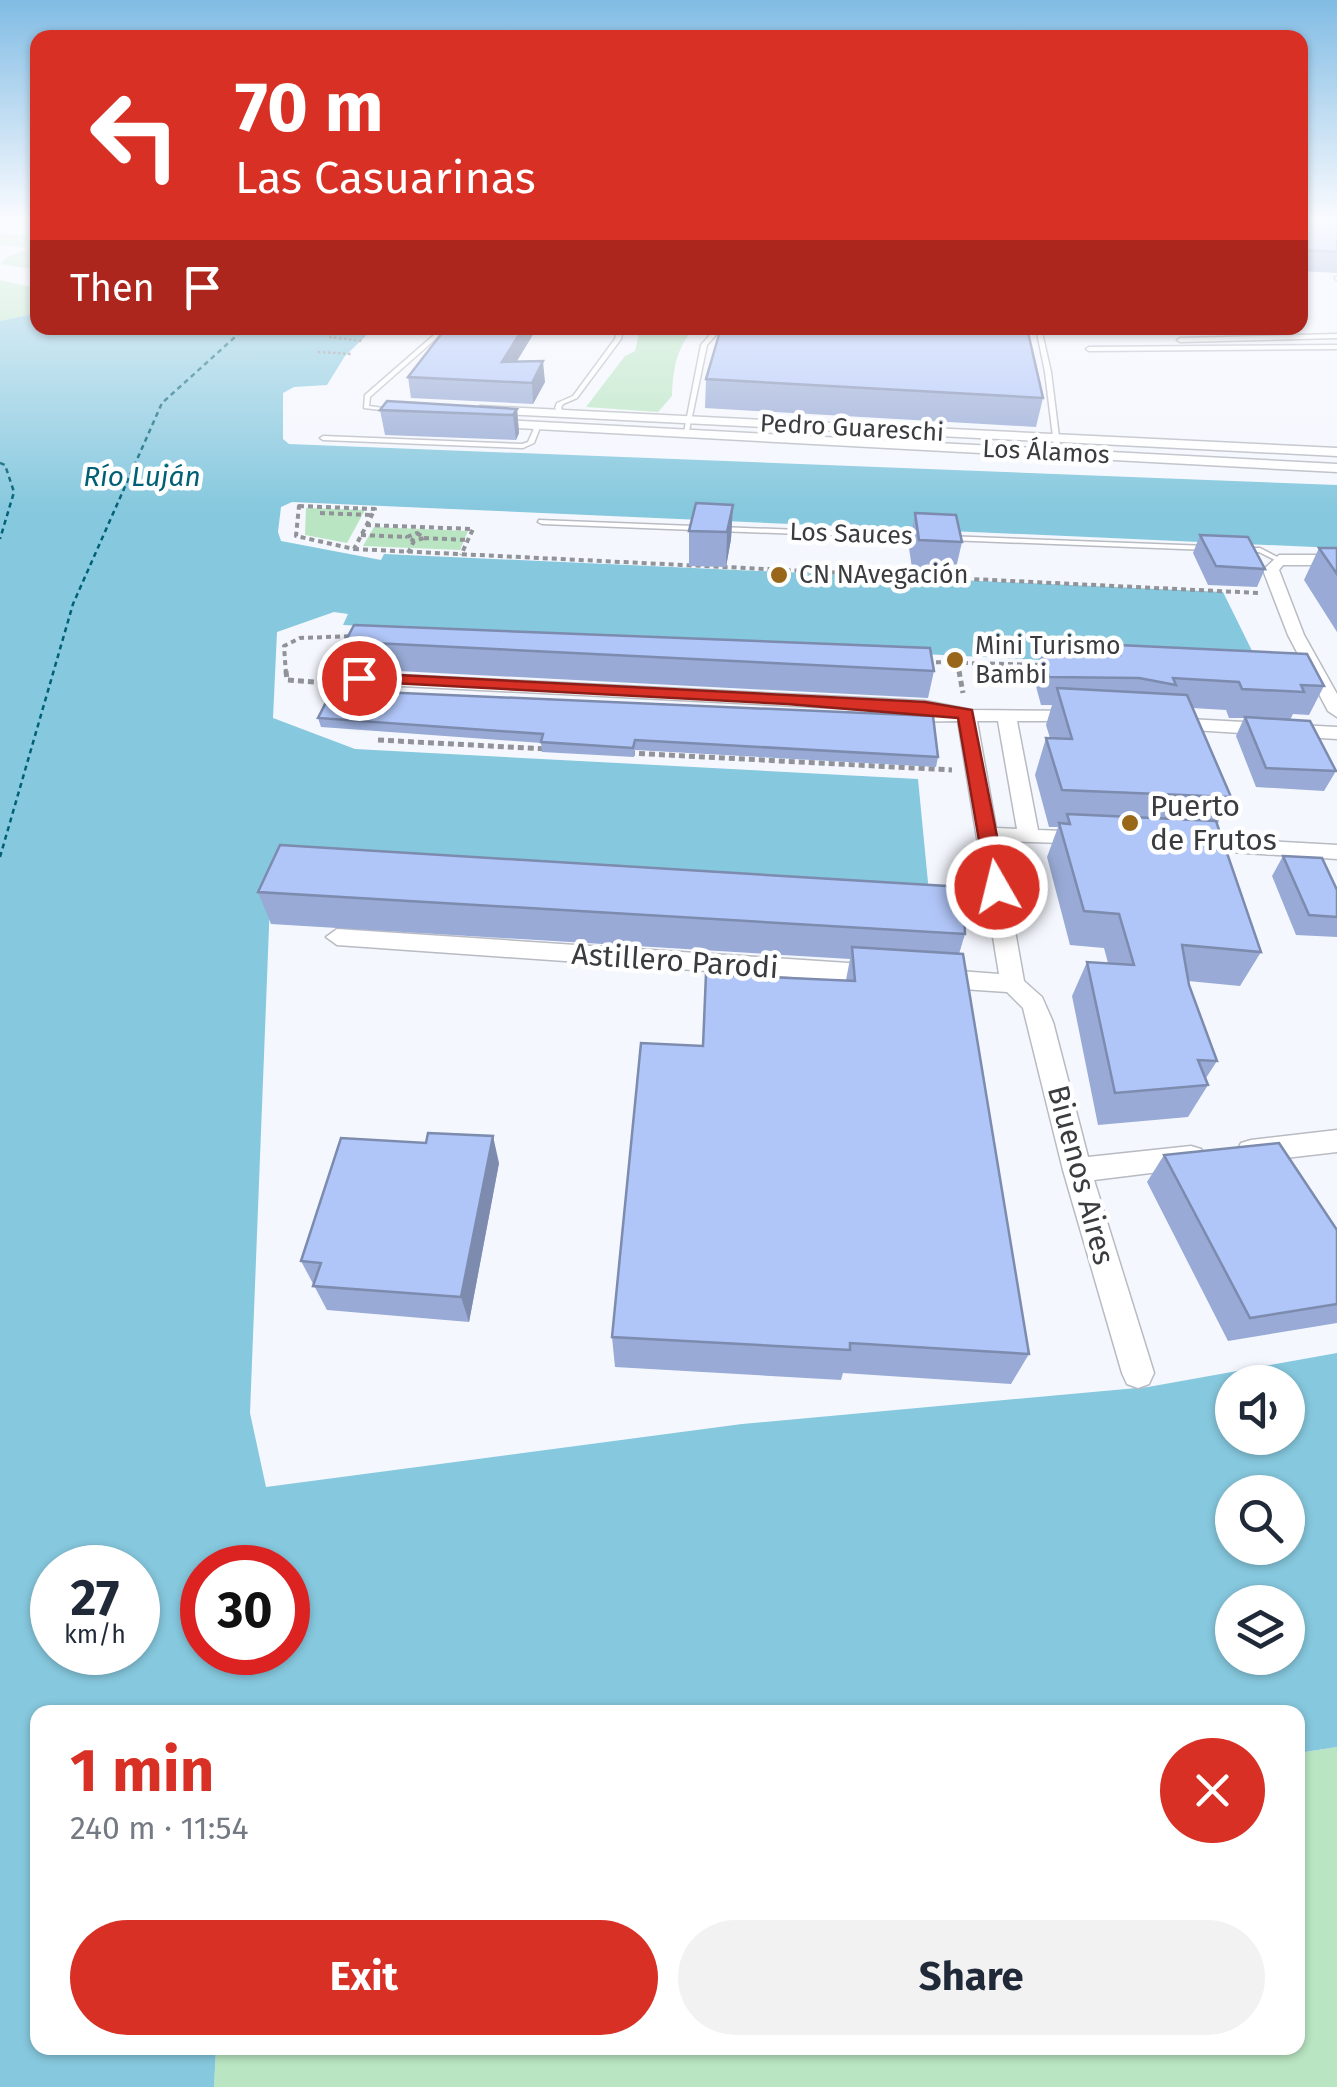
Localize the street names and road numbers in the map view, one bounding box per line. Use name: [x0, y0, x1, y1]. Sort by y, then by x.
street label: Pedro Guareschi: [759, 408, 945, 448]
street label: Los Álamos: [982, 433, 1111, 470]
street label: Los Sauces: [789, 517, 913, 551]
street label: Astillero Parodi: [570, 936, 780, 986]
street label: Biuenos Aires: [1040, 1081, 1122, 1269]

